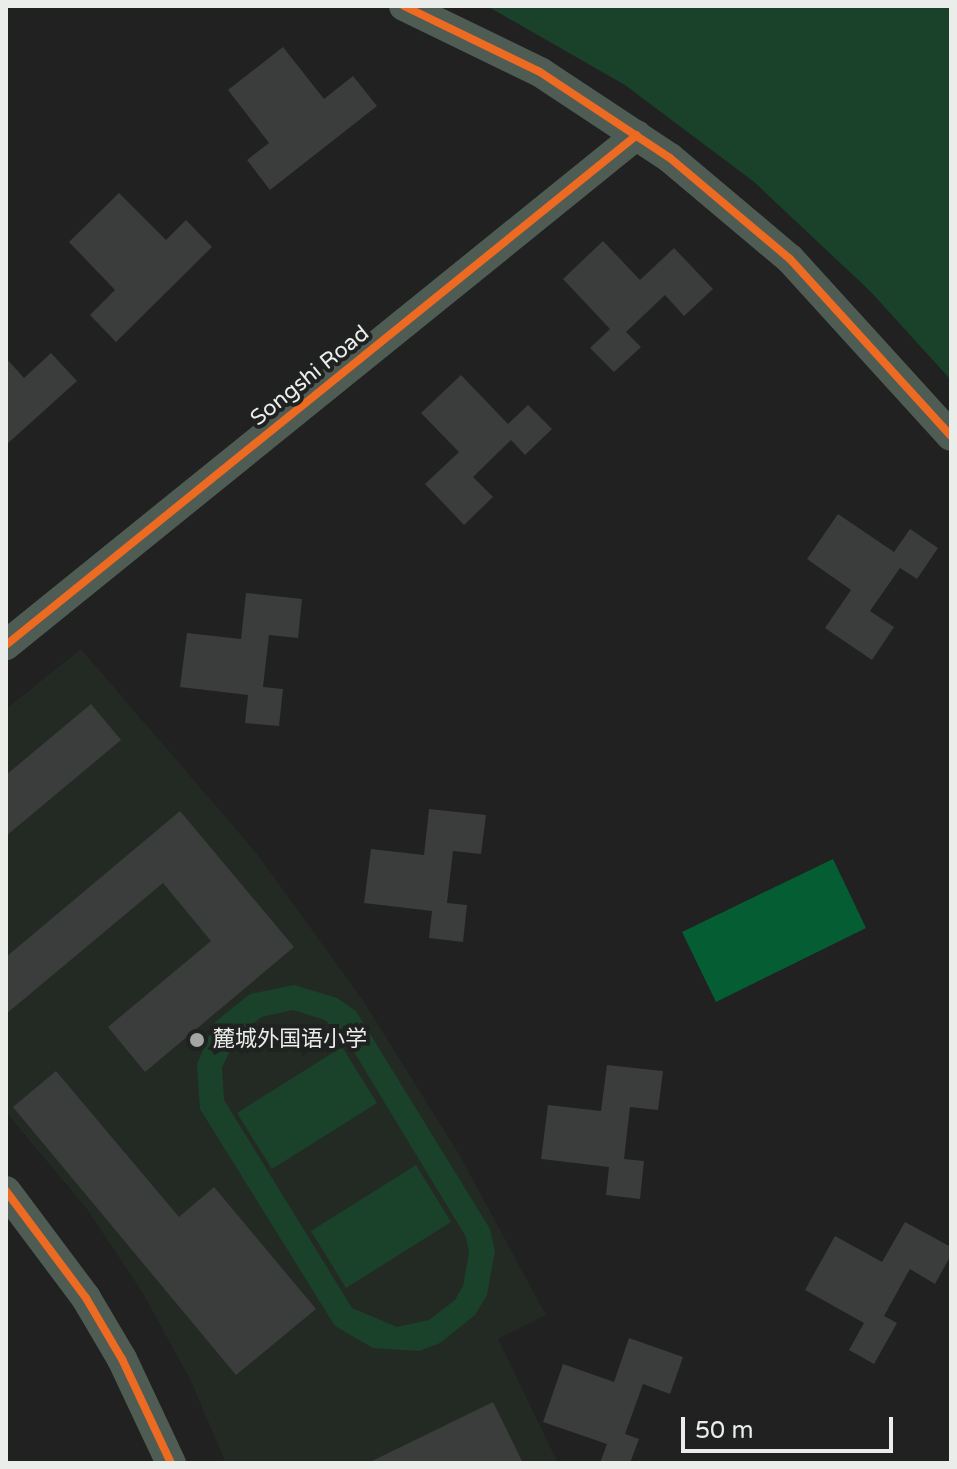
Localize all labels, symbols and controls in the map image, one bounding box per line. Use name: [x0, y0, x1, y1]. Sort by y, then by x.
street label: Songshi Road: [245, 320, 375, 432]
place label: 麓城外国语小学: [213, 1027, 367, 1053]
marker: 麓城外国语小学: [188, 1031, 206, 1049]
scale bar: [685, 1401, 897, 1451]
text: 50 m: [695, 1416, 753, 1445]

